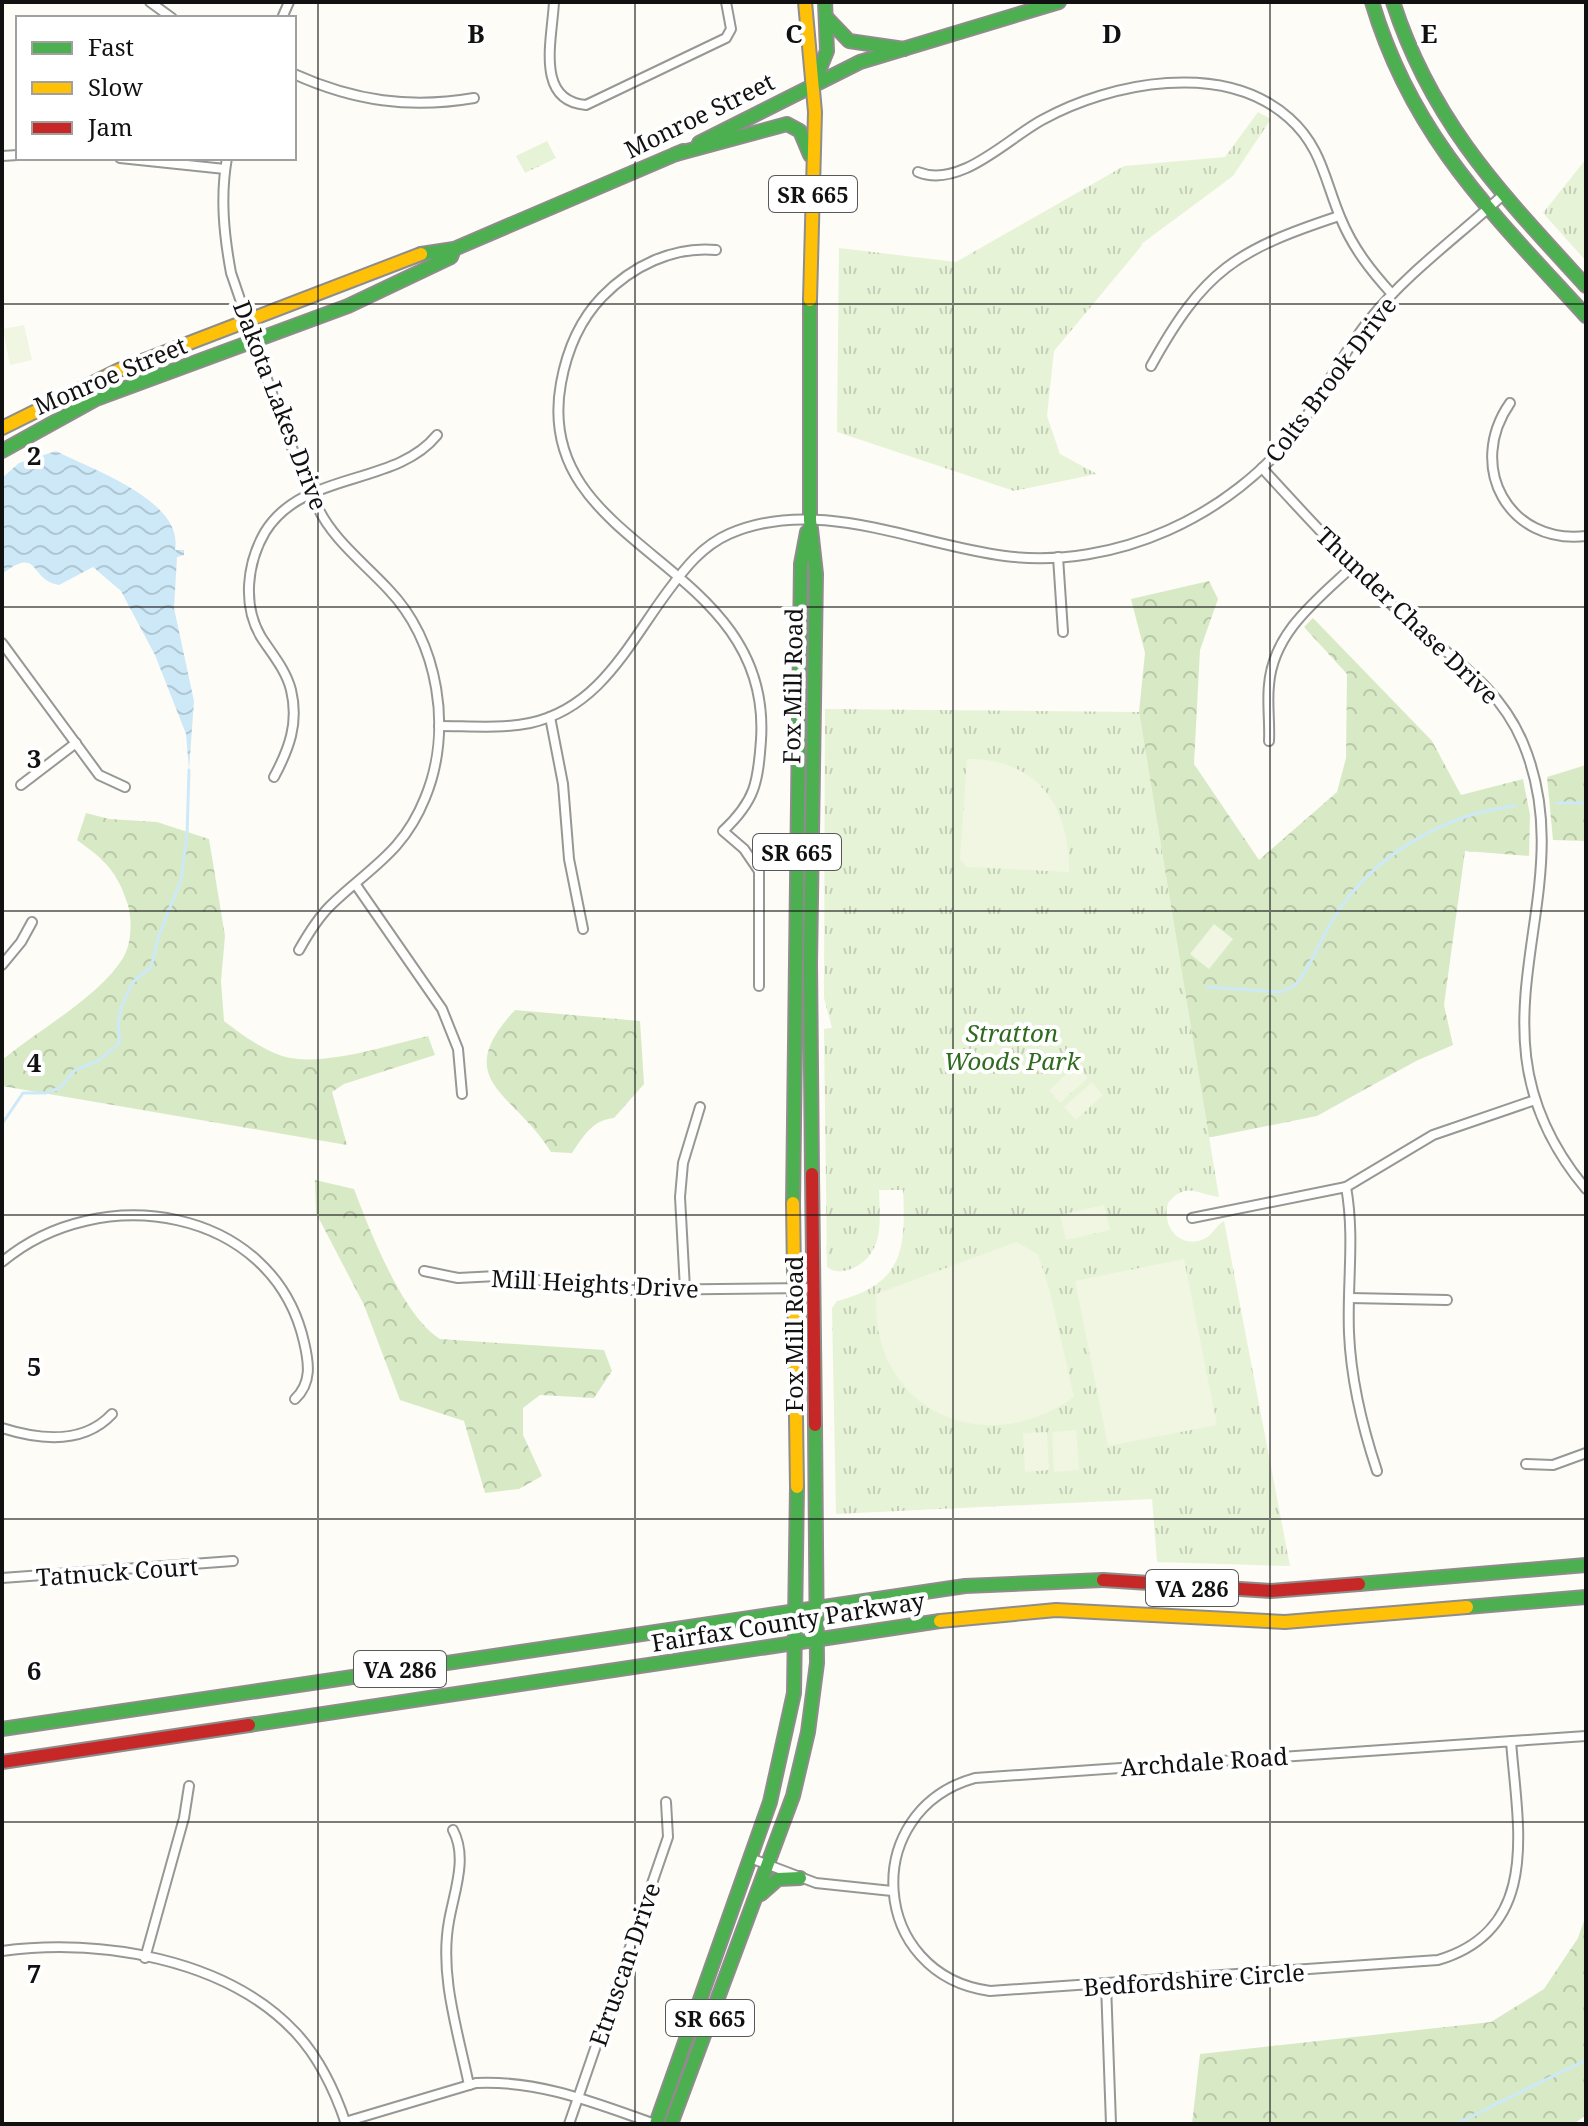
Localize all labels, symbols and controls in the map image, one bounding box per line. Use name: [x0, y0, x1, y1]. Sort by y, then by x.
text: B: [467, 15, 485, 51]
text: C: [785, 15, 803, 51]
text: D: [1102, 15, 1122, 51]
text: E: [1421, 15, 1438, 51]
legend: [16, 16, 296, 160]
text: Fast: [88, 30, 134, 63]
street label: Monroe Street: [619, 64, 779, 166]
text: Slow: [88, 70, 143, 103]
text: Jam: [87, 110, 133, 143]
road number: SR 665: [769, 176, 857, 212]
street label: Colts Brook Drive: [1257, 289, 1403, 469]
street label: Dakota Lakes Drive: [226, 296, 336, 514]
street label: Monroe Street: [29, 328, 191, 422]
text: 2: [27, 437, 41, 473]
street label: Thunder Chase Drive: [1309, 519, 1507, 711]
street label: Fox Mill Road: [774, 607, 810, 764]
text: 3: [27, 740, 41, 776]
road number: SR 665: [753, 834, 841, 870]
park label: Stratton Woods Park: [944, 1016, 1081, 1077]
text: 4: [27, 1044, 42, 1080]
street label: Fox Mill Road: [777, 1256, 810, 1412]
street label: Mill Heights Drive: [490, 1261, 700, 1305]
text: 5: [27, 1348, 41, 1384]
street label: Tatnuck Court: [35, 1549, 199, 1593]
road number: VA 286: [1146, 1570, 1238, 1606]
street label: Fairfax County Parkway: [649, 1583, 927, 1659]
road number: VA 286: [354, 1651, 446, 1687]
text: 6: [27, 1652, 41, 1688]
street label: Archdale Road: [1119, 1739, 1289, 1783]
street label: Etruscan Drive: [581, 1878, 667, 2050]
text: 7: [27, 1955, 41, 1991]
street label: Bedfordshire Circle: [1082, 1955, 1306, 2003]
road number: SR 665: [666, 2000, 754, 2036]

